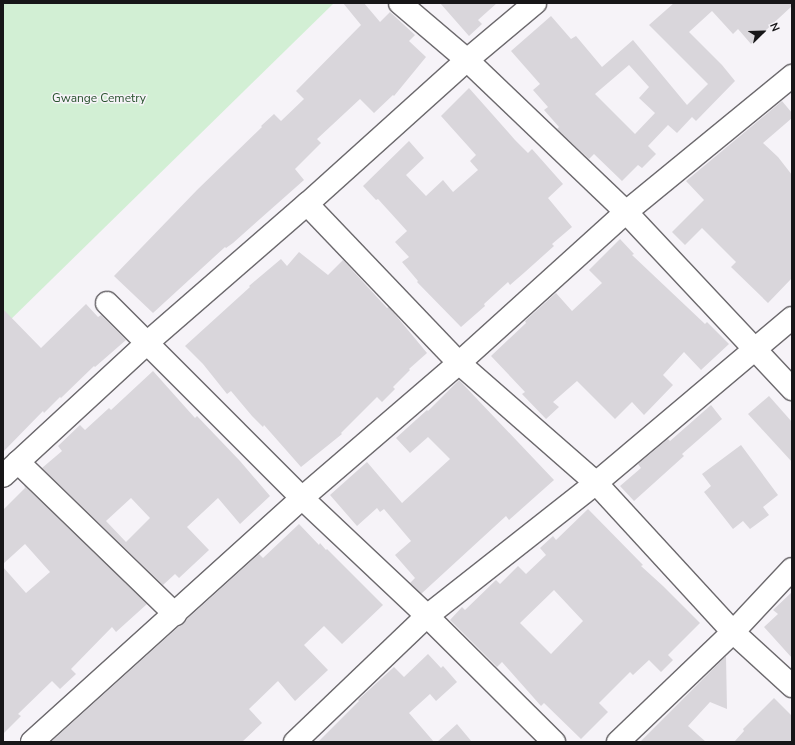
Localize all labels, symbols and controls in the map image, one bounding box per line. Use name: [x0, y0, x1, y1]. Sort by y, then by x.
north arrow: [743, 12, 783, 52]
text: N: [766, 20, 783, 34]
park label: Gwange Cemetry: [52, 92, 146, 106]

